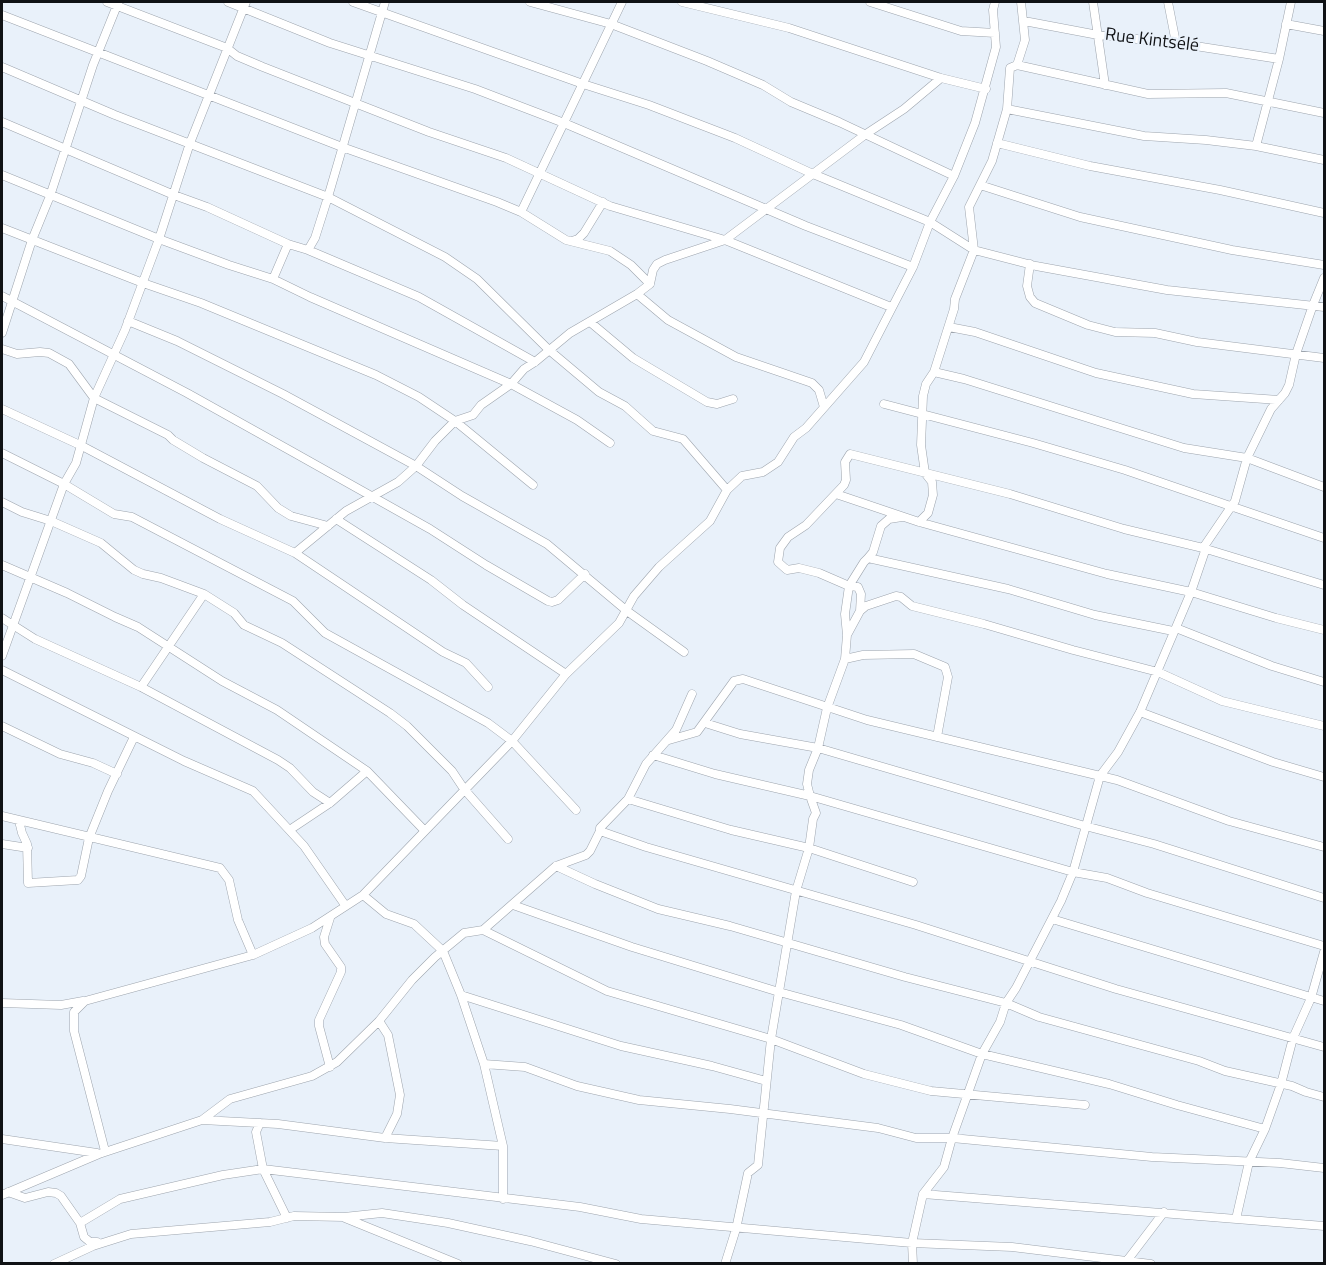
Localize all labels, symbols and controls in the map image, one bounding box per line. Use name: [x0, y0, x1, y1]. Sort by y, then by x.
street label: Rue Kintsélé: [1104, 25, 1200, 57]

